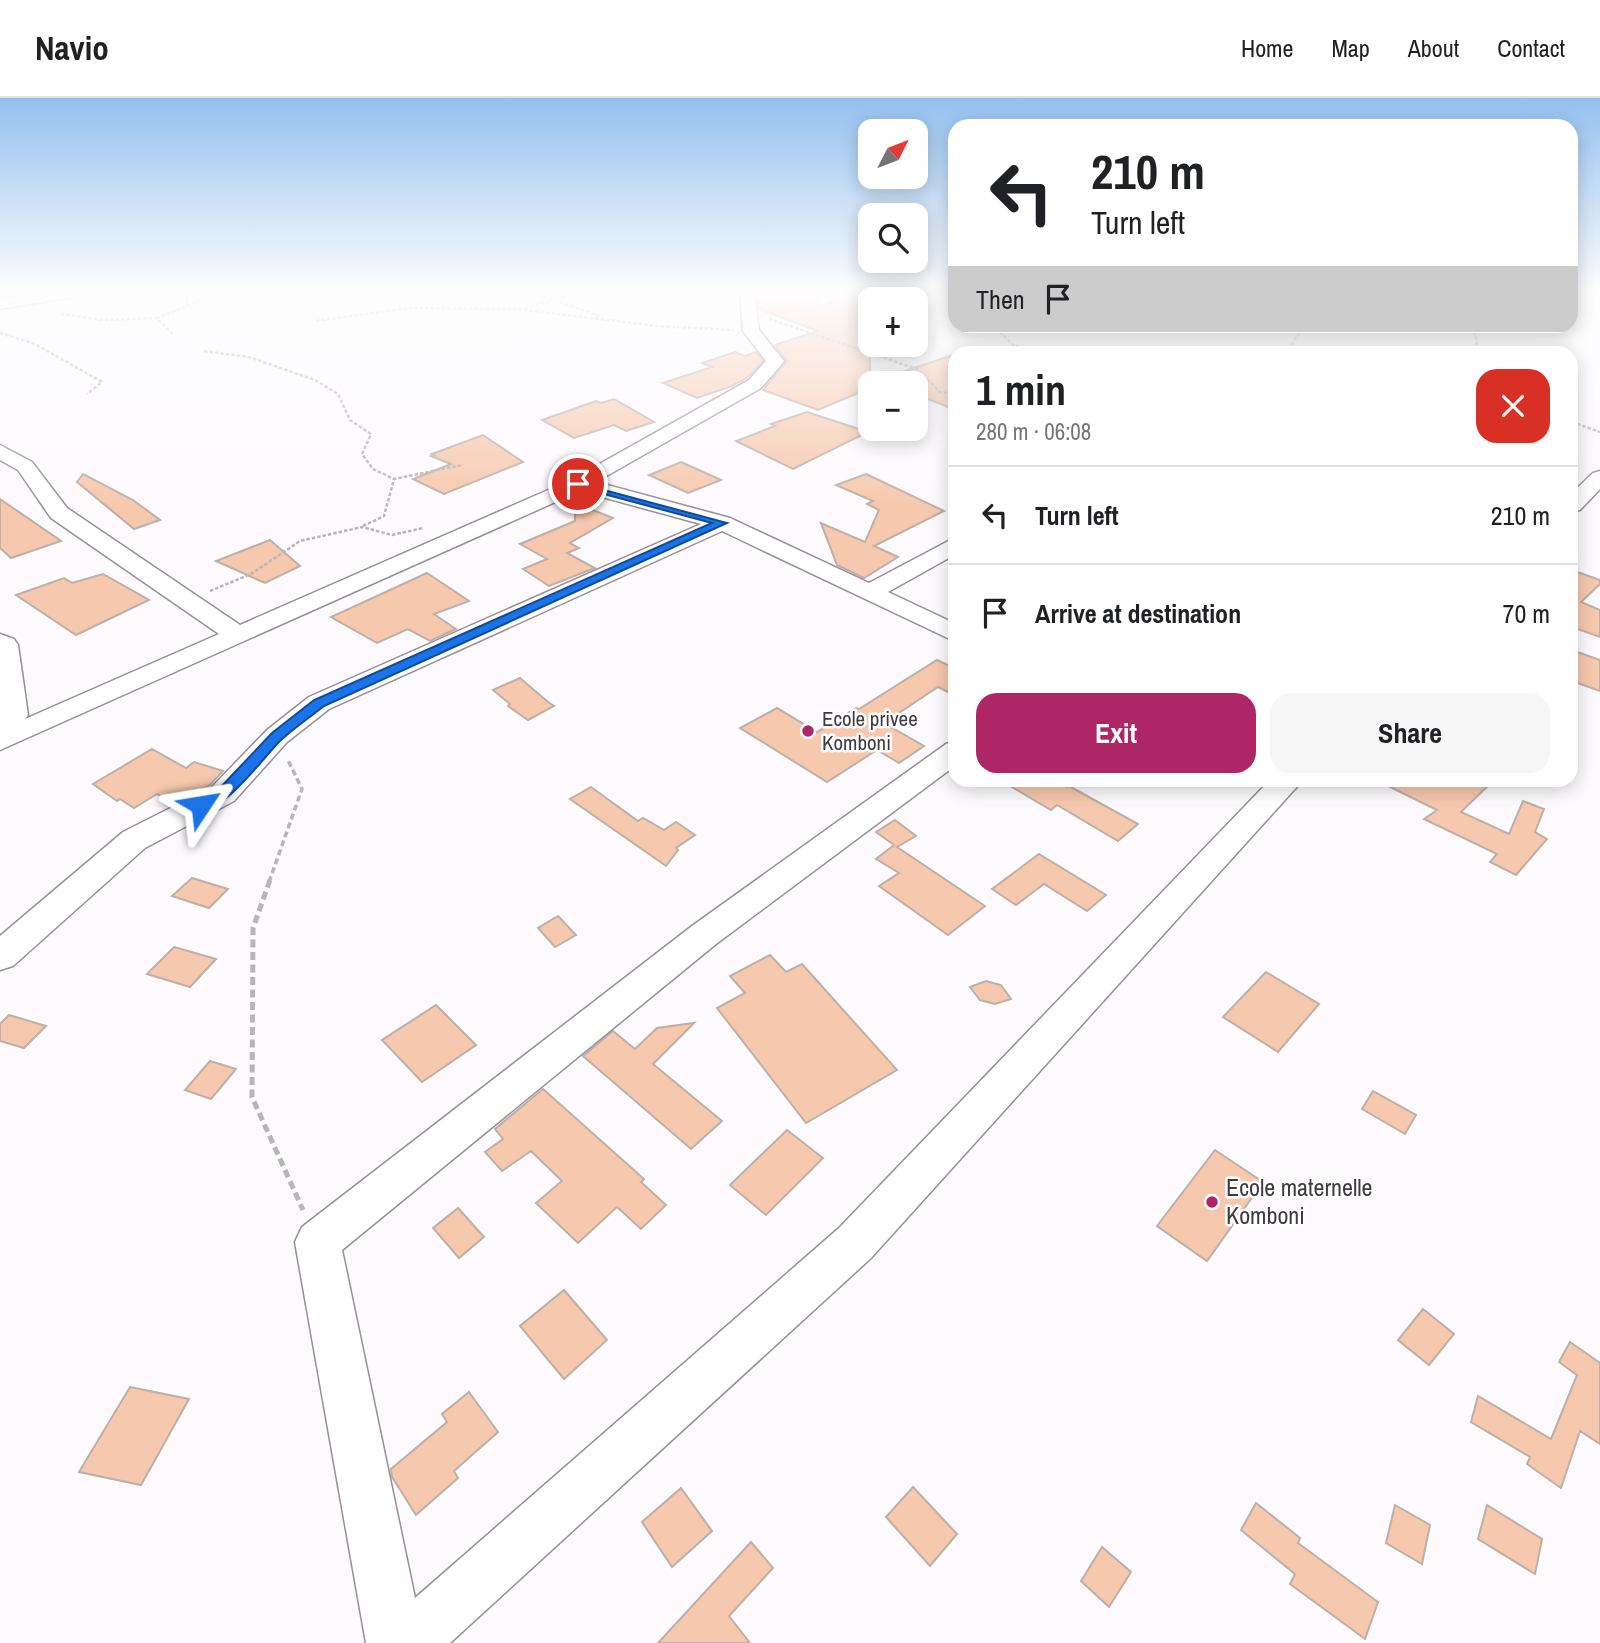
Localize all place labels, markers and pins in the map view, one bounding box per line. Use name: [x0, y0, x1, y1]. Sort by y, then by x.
pin: [548, 454, 608, 514]
place label: Ecole privee Komboni: [822, 704, 918, 757]
marker: Ecole privee Komboni: [800, 723, 816, 739]
place label: Ecole maternelle Komboni: [1226, 1171, 1373, 1231]
marker: Ecole maternelle Komboni: [1204, 1194, 1220, 1210]

